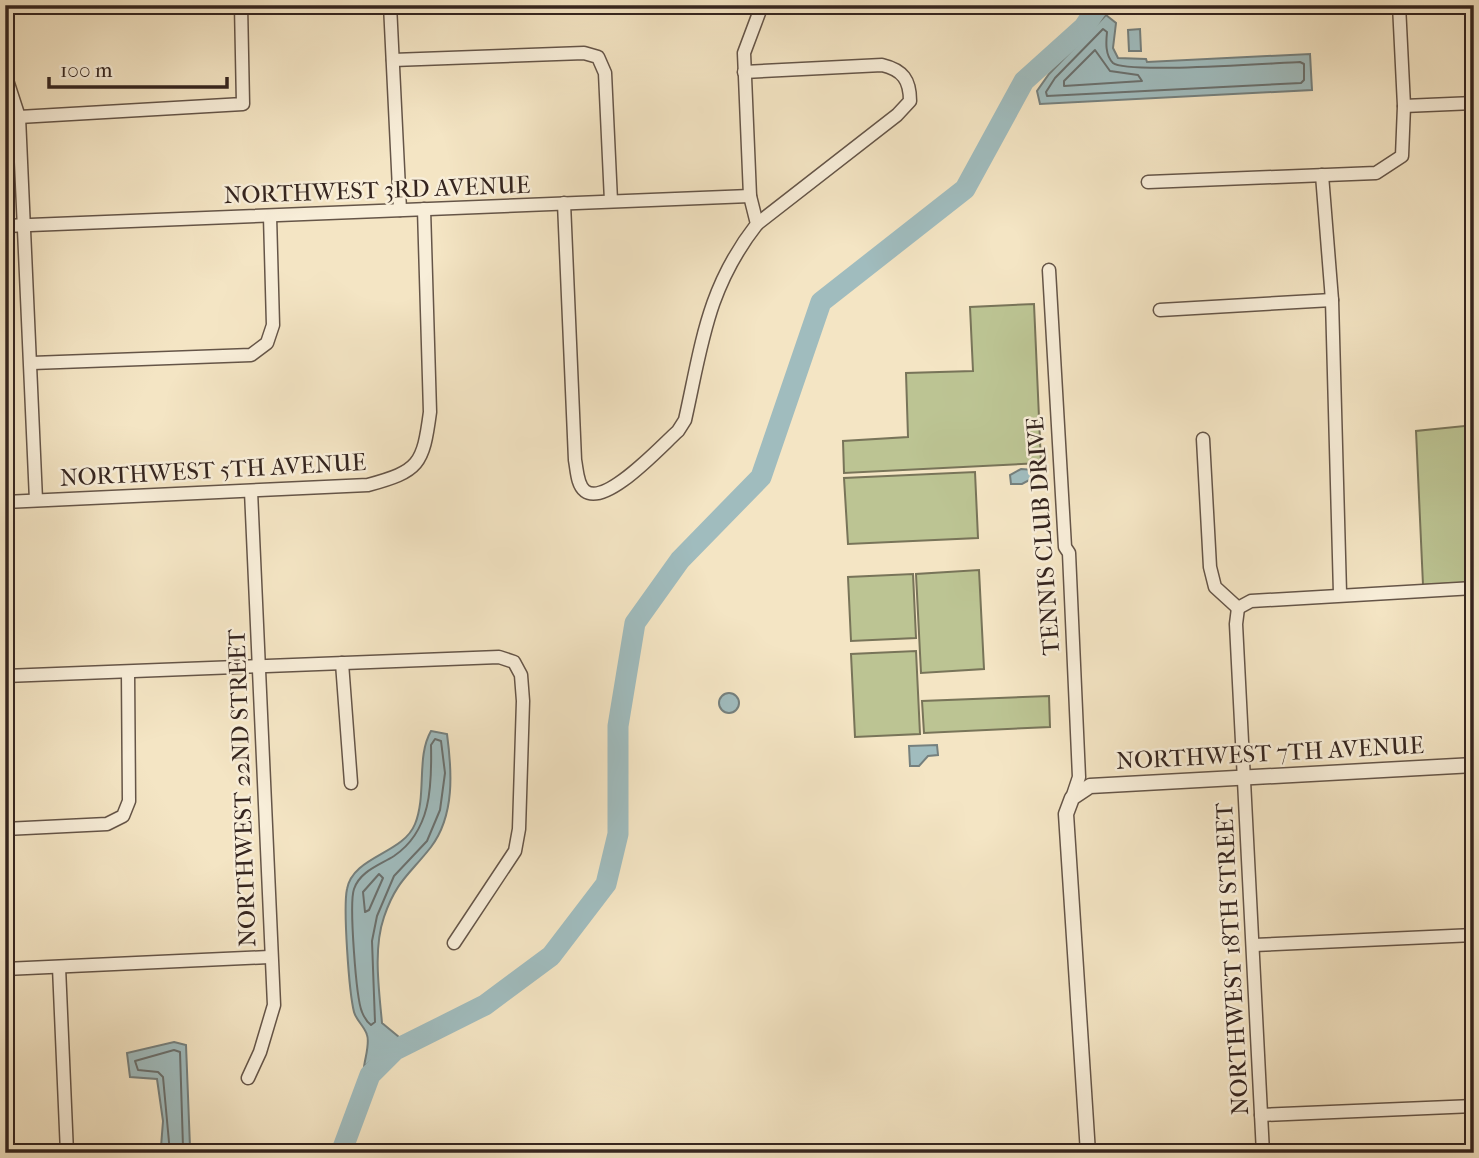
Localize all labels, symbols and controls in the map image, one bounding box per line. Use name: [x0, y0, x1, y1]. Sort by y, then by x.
scale bar: [49, 46, 228, 90]
text: 100 m: [60, 58, 113, 82]
street label: NORTHWEST 3RD AVENUE: [223, 171, 531, 209]
street label: TENNIS CLUB DRIVE: [1021, 416, 1065, 656]
street label: NORTHWEST 5TH AVENUE: [59, 448, 367, 492]
street label: NORTHWEST 22ND STREET: [222, 628, 262, 947]
street label: NORTHWEST 7TH AVENUE: [1115, 731, 1425, 775]
street label: NORTHWEST 18TH STREET: [1210, 801, 1254, 1116]

